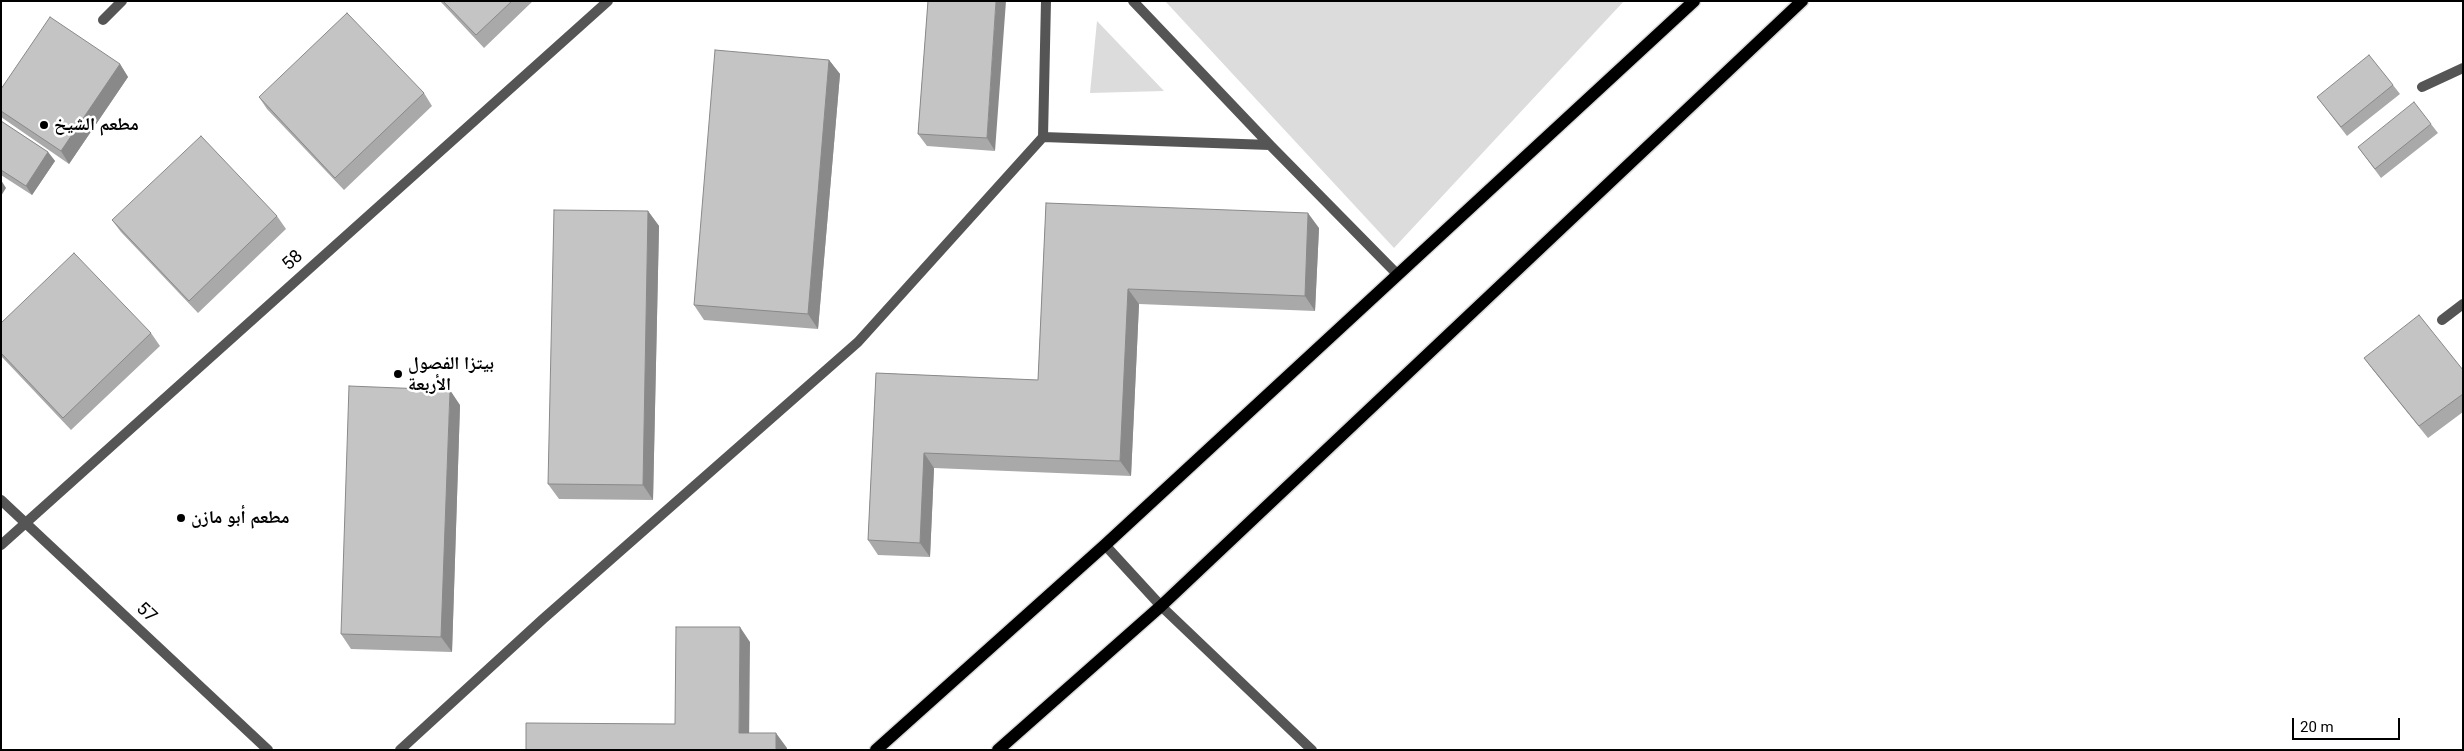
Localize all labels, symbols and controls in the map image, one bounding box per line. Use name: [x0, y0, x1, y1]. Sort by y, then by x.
place label: مطعم الشيخ: [54, 114, 139, 136]
marker: مطعم الشيخ: [38, 119, 50, 131]
street label: 58: [278, 246, 308, 276]
place label: بيتزا الفصول الأربعة: [408, 353, 494, 396]
marker: بيتزا الفصول الأربعة: [392, 368, 404, 380]
place label: مطعم أبو مازن: [191, 507, 289, 529]
marker: مطعم أبو مازن: [175, 512, 187, 524]
street label: 57: [131, 598, 161, 628]
scale bar: [2294, 708, 2402, 740]
text: 20 m: [2300, 718, 2334, 736]

